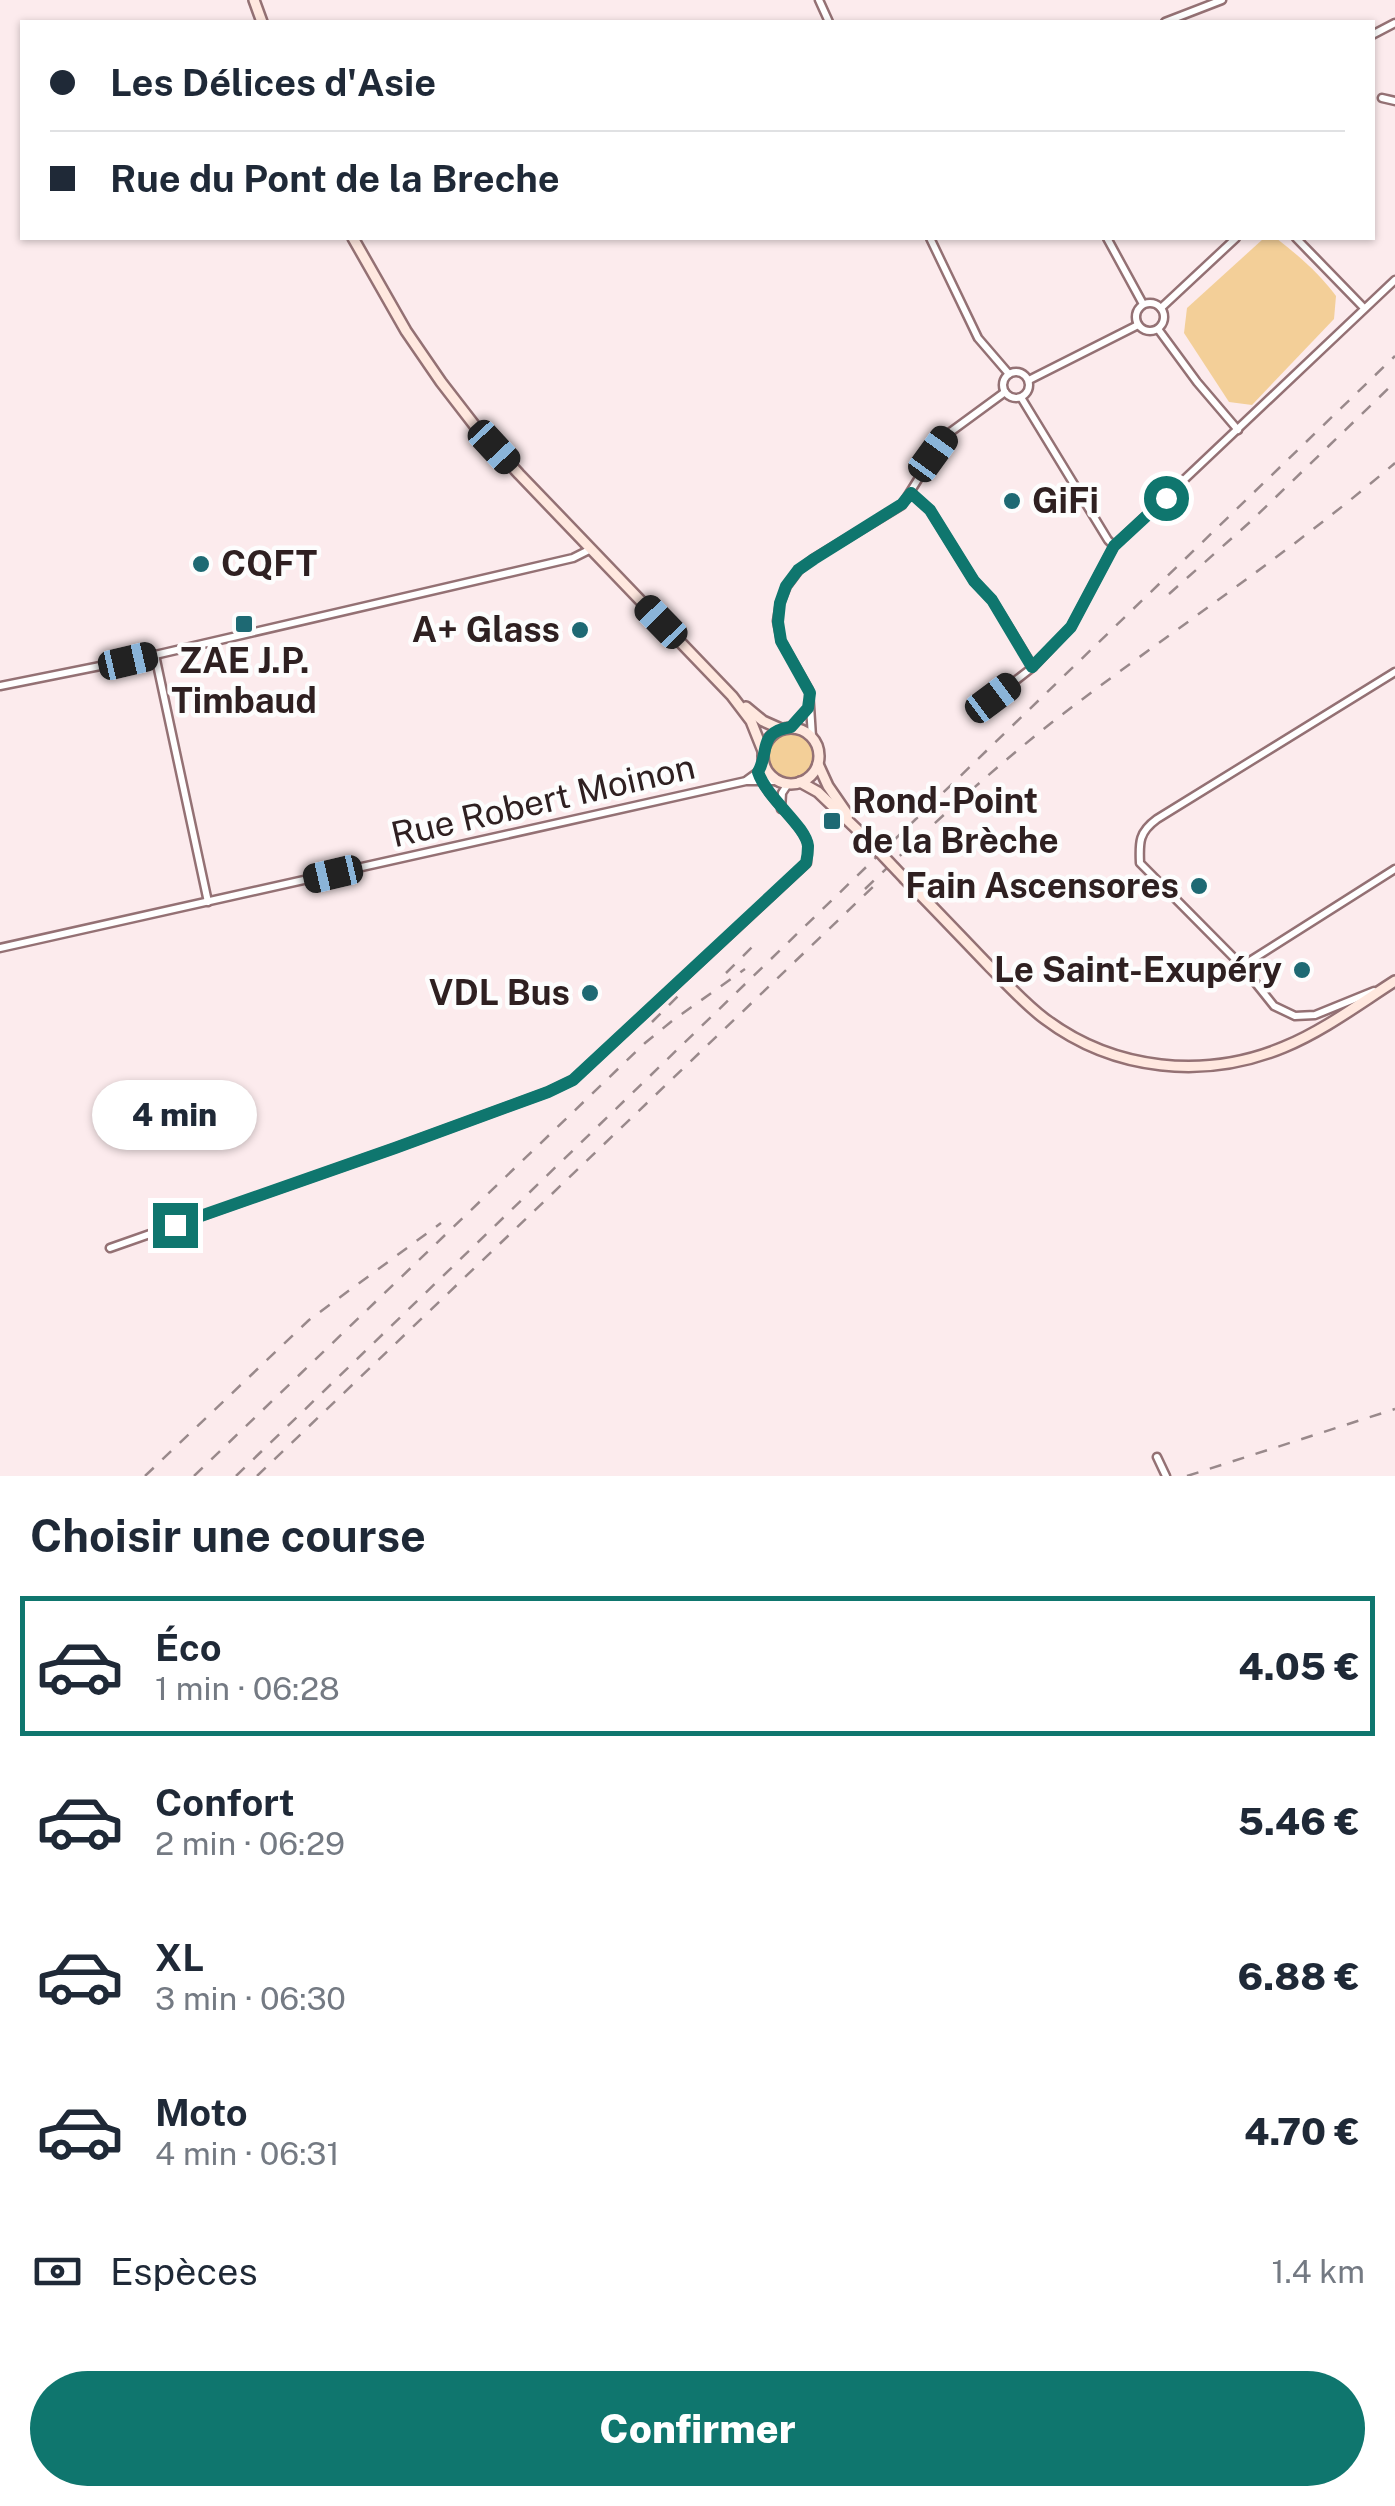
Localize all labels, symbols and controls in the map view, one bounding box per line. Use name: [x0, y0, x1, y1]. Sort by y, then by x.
text: Les Délices d'Asie: [110, 60, 436, 105]
text: Rue du Pont de la Breche: [110, 156, 560, 201]
car: [463, 415, 525, 479]
car: [903, 421, 963, 487]
route start: [1144, 476, 1189, 521]
place label: GiFi: [1032, 480, 1099, 521]
marker: GiFi: [1001, 490, 1023, 512]
place label: CQFT: [221, 543, 317, 584]
marker: CQFT: [190, 553, 212, 575]
car: [629, 590, 693, 654]
place label: A+ Glass: [412, 609, 560, 650]
marker: ZAE J.P. Timbaud: [233, 613, 255, 635]
marker: A+ Glass: [569, 619, 591, 641]
car: [95, 640, 161, 682]
place label: ZAE J.P. Timbaud: [171, 640, 317, 721]
car: [960, 668, 1026, 728]
street label: Rue Robert Moinon: [387, 746, 699, 855]
place label: Rond-Point de la Brèche: [852, 780, 1059, 861]
marker: Rond-Point de la Brèche: [821, 810, 843, 832]
car: [300, 853, 366, 895]
place label: Fain Ascensores: [905, 865, 1179, 906]
marker: Fain Ascensores: [1188, 875, 1210, 897]
place label: Le Saint-Exupéry: [994, 949, 1282, 990]
marker: Le Saint-Exupéry: [1291, 959, 1313, 981]
place label: VDL Bus: [429, 972, 570, 1013]
marker: VDL Bus: [579, 982, 601, 1004]
callout: 4 min: [92, 1080, 258, 1150]
text: 4 min: [132, 1096, 217, 1133]
route end: [153, 1203, 198, 1248]
text: Choisir une course: [30, 1509, 426, 1562]
icon: car: [35, 1621, 125, 1711]
text: Éco: [155, 1625, 222, 1670]
text: 4.05 €: [1238, 1644, 1360, 1689]
text: 1 min · 06:28: [155, 1670, 340, 1707]
icon: car: [35, 1776, 125, 1866]
text: Confort: [155, 1780, 295, 1825]
text: 5.46 €: [1238, 1799, 1360, 1844]
text: 2 min · 06:29: [155, 1825, 345, 1862]
icon: car: [35, 1931, 125, 2021]
text: XL: [155, 1935, 204, 1980]
text: 6.88 €: [1238, 1954, 1360, 1999]
text: 3 min · 06:30: [155, 1980, 346, 2017]
icon: car: [35, 2086, 125, 2176]
text: Moto: [155, 2090, 248, 2135]
text: 4.70 €: [1244, 2109, 1360, 2154]
text: 4 min · 06:31: [155, 2135, 340, 2172]
icon: cash: [30, 2244, 85, 2299]
text: Espèces: [110, 2249, 258, 2294]
text: 1.4 km: [1271, 2253, 1365, 2290]
button: Confirmer: [30, 2371, 1365, 2486]

